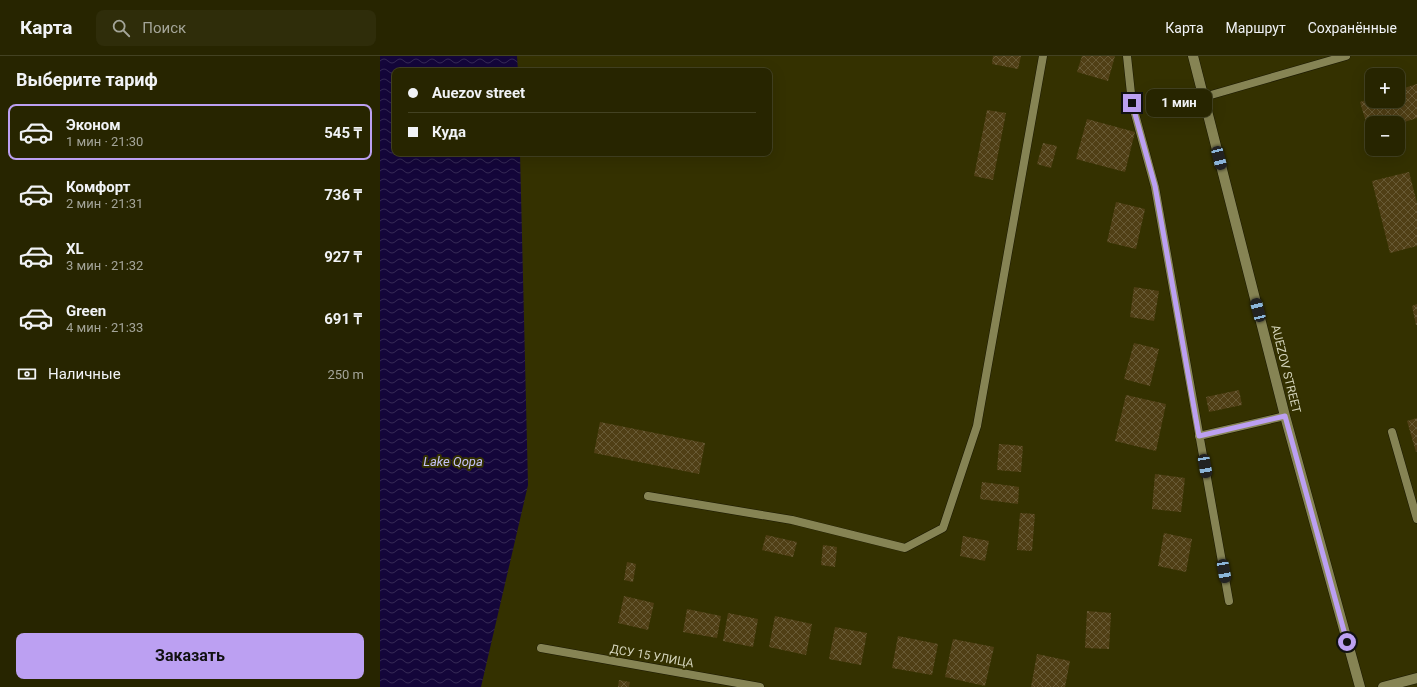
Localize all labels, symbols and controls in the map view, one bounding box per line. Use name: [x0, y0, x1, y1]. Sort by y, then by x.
search box: [96, 10, 376, 46]
text: Карта: [20, 16, 72, 39]
icon: search: [110, 17, 132, 39]
text: Поиск: [142, 19, 186, 37]
text: Карта: [1165, 20, 1204, 36]
text: Маршрут: [1226, 20, 1286, 36]
text: Сохранённые: [1308, 20, 1397, 36]
map controls: [1365, 68, 1405, 156]
button: +: [1365, 68, 1405, 108]
text: Выберите тариф: [16, 69, 158, 90]
text: Auezov street: [432, 84, 525, 102]
callout: 1 мин: [1146, 89, 1212, 117]
route end: [1123, 94, 1141, 112]
text: 1 мин: [1161, 95, 1197, 110]
icon: car: [18, 114, 54, 150]
text: Эконом: [66, 116, 121, 134]
button: −: [1365, 116, 1405, 156]
text: Куда: [432, 123, 466, 141]
text: 545 ₸: [324, 124, 362, 142]
text: 1 мин · 21:30: [66, 134, 143, 149]
car: [1210, 145, 1228, 171]
icon: car: [18, 176, 54, 212]
text: Комфорт: [66, 178, 130, 196]
text: 736 ₸: [324, 186, 362, 204]
text: 2 мин · 21:31: [66, 196, 143, 211]
icon: car: [18, 238, 54, 274]
text: XL: [66, 240, 84, 258]
text: 927 ₸: [324, 248, 362, 266]
text: 3 мин · 21:32: [66, 258, 143, 273]
car: [1249, 297, 1267, 323]
icon: car: [18, 300, 54, 336]
text: Green: [66, 302, 106, 320]
text: 691 ₸: [324, 310, 362, 328]
text: 4 мин · 21:33: [66, 320, 143, 335]
street label: AUEZOV STREET: [1268, 323, 1304, 415]
icon: cash: [16, 363, 38, 385]
text: Наличные: [48, 365, 121, 383]
text: 250 m: [327, 367, 364, 382]
car: [1197, 453, 1213, 479]
water label: Lake Qopa: [423, 454, 483, 469]
car: [1216, 558, 1232, 584]
button: Заказать: [16, 633, 364, 679]
route start: [1338, 633, 1356, 651]
street label: ДСУ 15 УЛИЦА: [609, 642, 695, 670]

